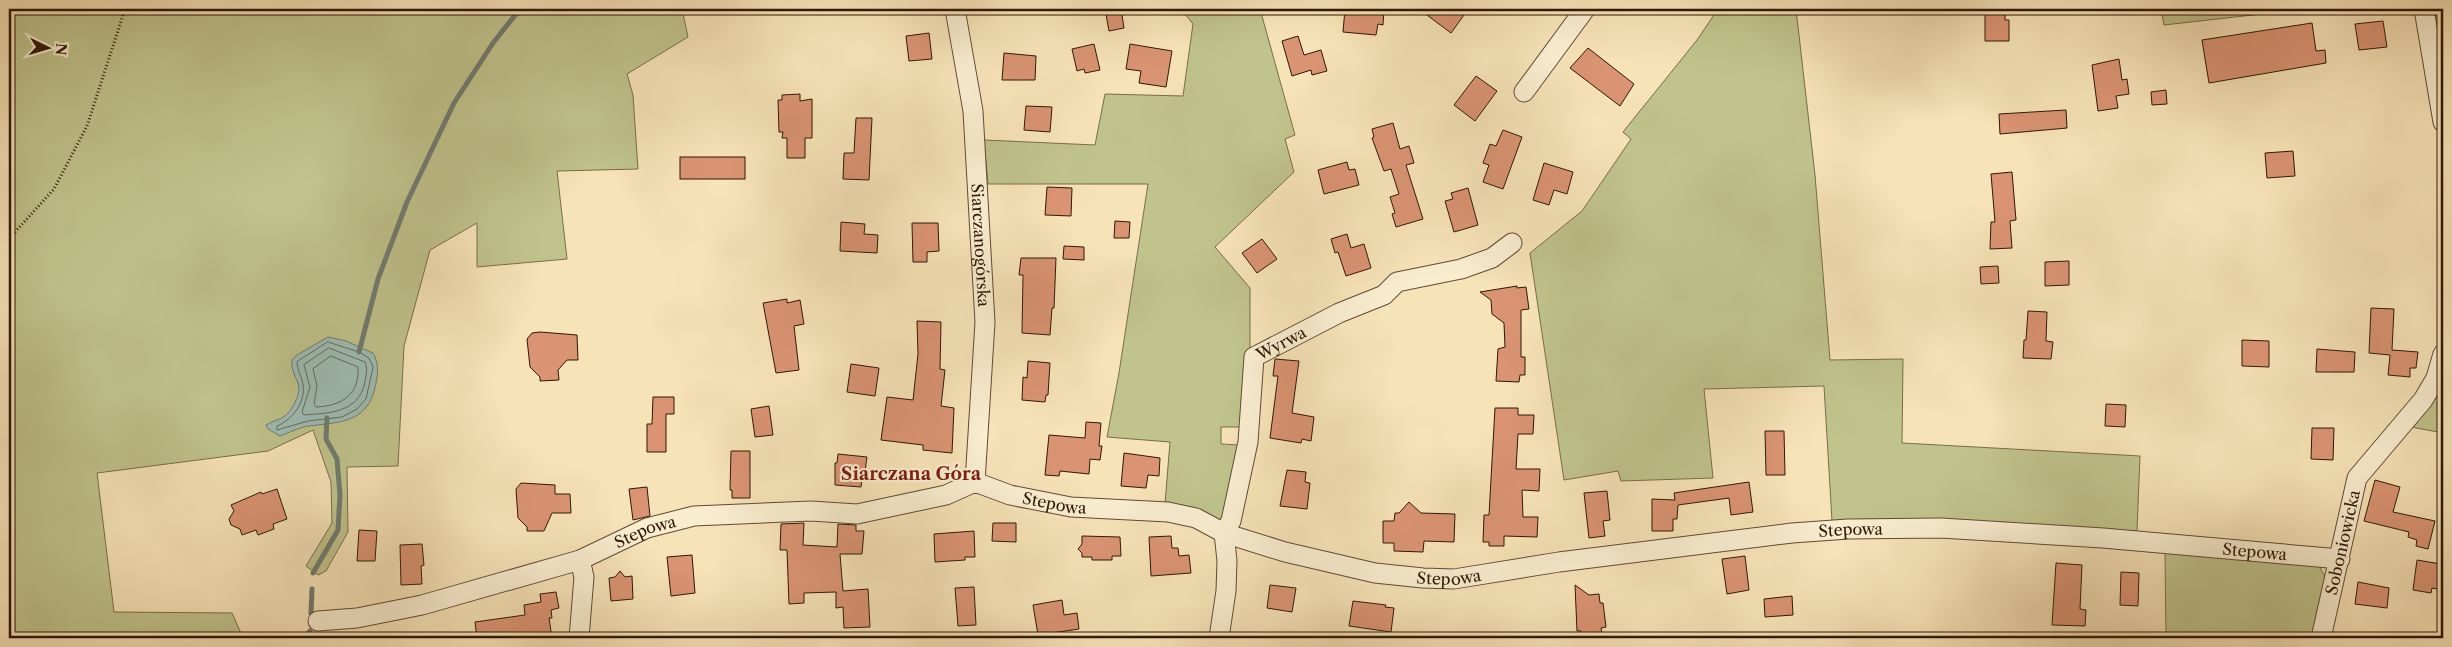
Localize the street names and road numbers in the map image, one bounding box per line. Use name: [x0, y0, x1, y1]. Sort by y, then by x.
street label: Siarczanogórska: [967, 183, 994, 308]
street label: Wyrwa: [1252, 322, 1310, 365]
street label: Soboniowicka: [2321, 487, 2364, 597]
street label: Stepowa: [1021, 488, 1087, 518]
street label: Stepowa: [611, 511, 679, 552]
street label: Stepowa: [1818, 519, 1884, 541]
street label: Stepowa: [2222, 539, 2288, 564]
street label: Stepowa: [1416, 565, 1483, 589]

